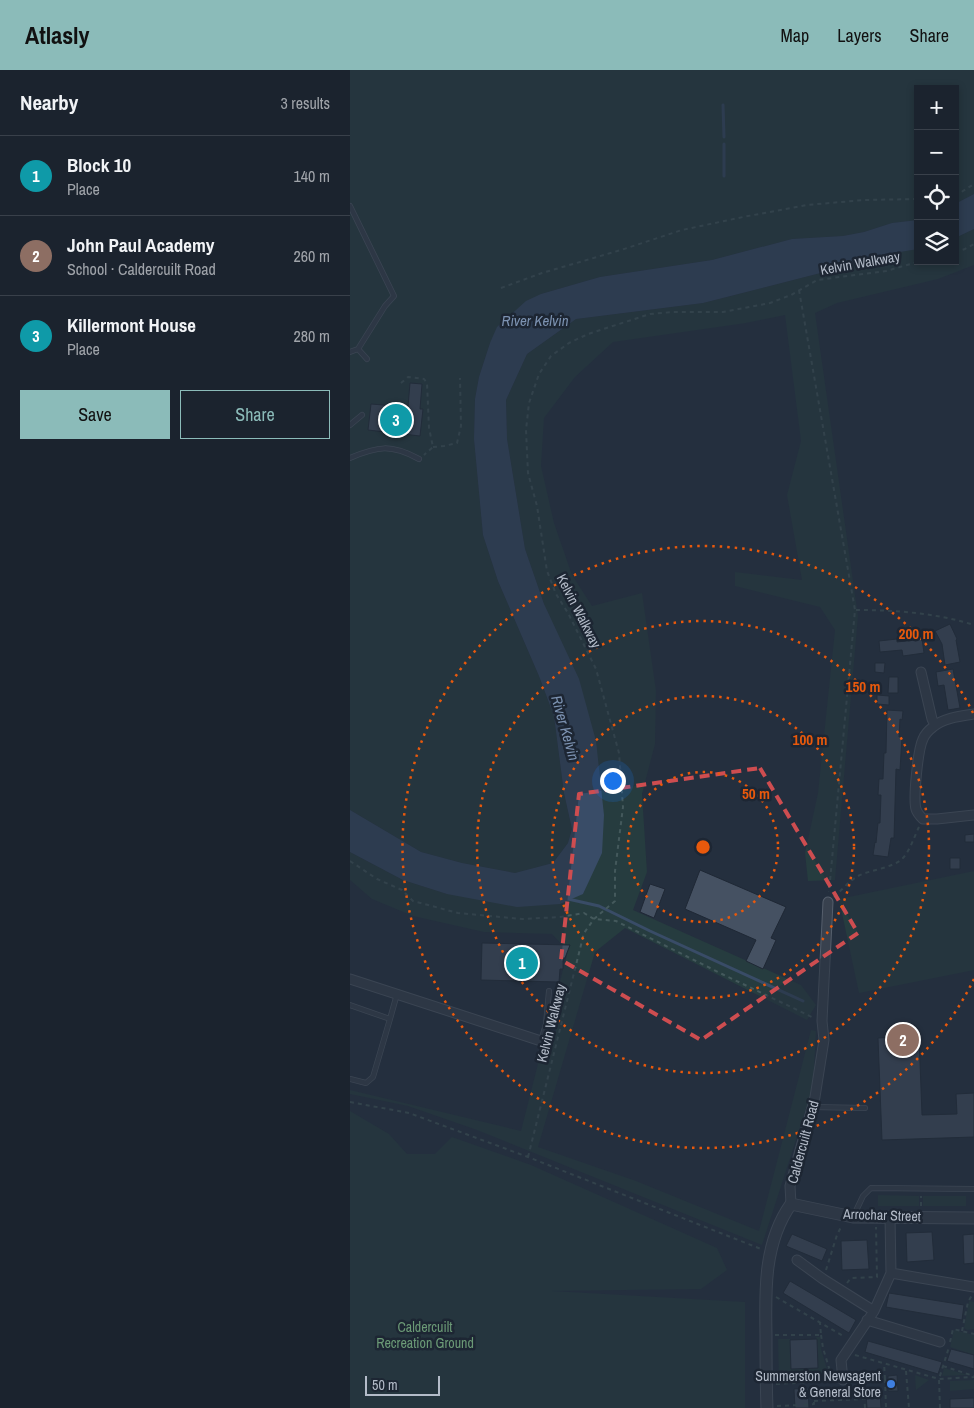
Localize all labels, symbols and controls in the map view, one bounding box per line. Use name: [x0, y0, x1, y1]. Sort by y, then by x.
text: Atlasly: [25, 19, 90, 51]
text: Map: [781, 23, 809, 48]
text: Layers: [837, 23, 882, 48]
text: Share: [910, 23, 949, 48]
map controls: [914, 85, 959, 265]
button: +: [914, 85, 959, 130]
text: Nearby: [20, 88, 78, 117]
text: 3 results: [280, 92, 330, 114]
button: −: [914, 130, 959, 175]
text: Block 10: [67, 152, 131, 178]
text: 1: [32, 165, 40, 187]
text: 140 m: [294, 165, 330, 187]
button: locate: [914, 175, 959, 220]
text: Place: [67, 178, 100, 200]
button: layers: [914, 220, 959, 265]
text: John Paul Academy: [67, 232, 215, 258]
text: 2: [32, 245, 40, 267]
text: 260 m: [294, 245, 330, 267]
street label: Kelvin Walkway: [819, 247, 901, 279]
text: School · Caldercuilt Road: [67, 258, 216, 280]
water label: River Kelvin: [502, 310, 569, 331]
text: Killermont House: [67, 312, 196, 338]
text: 3: [32, 325, 40, 347]
text: 280 m: [294, 325, 330, 347]
text: Place: [67, 338, 100, 360]
button: Save: [20, 390, 170, 439]
button: Share: [180, 390, 330, 439]
pin: 3: [380, 401, 412, 439]
street label: Kelvin Walkway: [553, 571, 605, 651]
text: 200 m: [899, 623, 933, 644]
text: 150 m: [846, 676, 880, 697]
water label: River Kelvin: [546, 693, 585, 763]
text: 100 m: [793, 729, 827, 750]
your location: [600, 768, 626, 794]
text: 50 m: [742, 783, 770, 804]
centre of rings: [694, 838, 712, 856]
pin: 1: [506, 944, 538, 982]
street label: Kelvin Walkway: [533, 981, 570, 1064]
pin: 2: [887, 1021, 919, 1059]
street label: Caldercuilt Road: [783, 1098, 823, 1186]
street label: Arrochar Street: [842, 1205, 921, 1225]
park label: Caldercuilt Recreation Ground: [376, 1318, 474, 1352]
place label: Summerston Newsagent & General Store: [755, 1367, 881, 1401]
scale bar: [365, 1373, 440, 1396]
text: 50 m: [372, 1376, 398, 1394]
marker: Summerston Newsagent & General Store: [885, 1378, 897, 1390]

